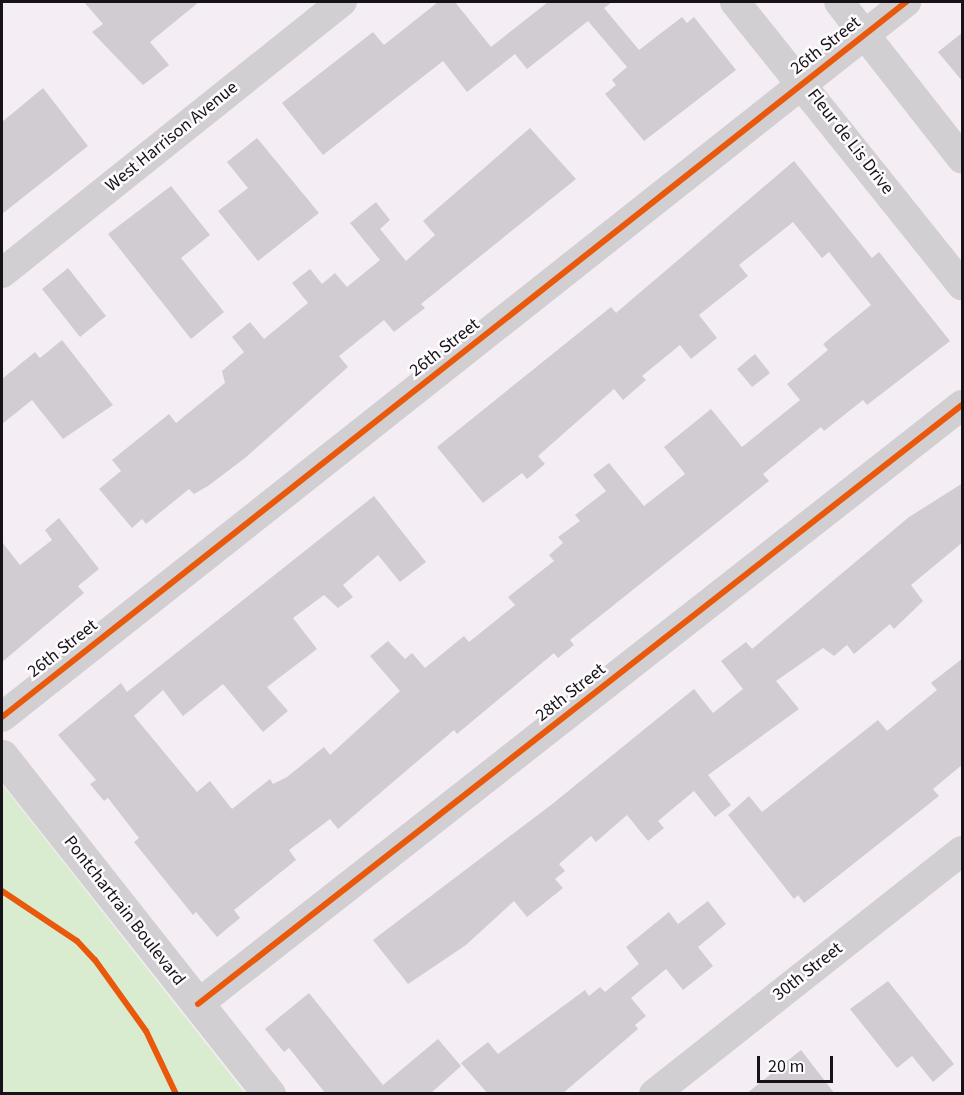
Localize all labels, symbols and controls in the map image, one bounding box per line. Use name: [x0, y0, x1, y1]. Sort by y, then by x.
street label: 26th Street: [787, 12, 865, 80]
street label: West Harrison Avenue: [102, 77, 242, 197]
street label: Fleur de Lis Drive: [802, 85, 898, 199]
street label: 26th Street: [406, 314, 484, 382]
street label: 26th Street: [24, 615, 102, 683]
street label: 28th Street: [532, 659, 610, 727]
street label: Pontchartrain Boulevard: [59, 832, 189, 990]
street label: 30th Street: [769, 938, 847, 1006]
scale bar: [760, 1044, 836, 1082]
text: 20 m: [768, 1054, 804, 1079]

